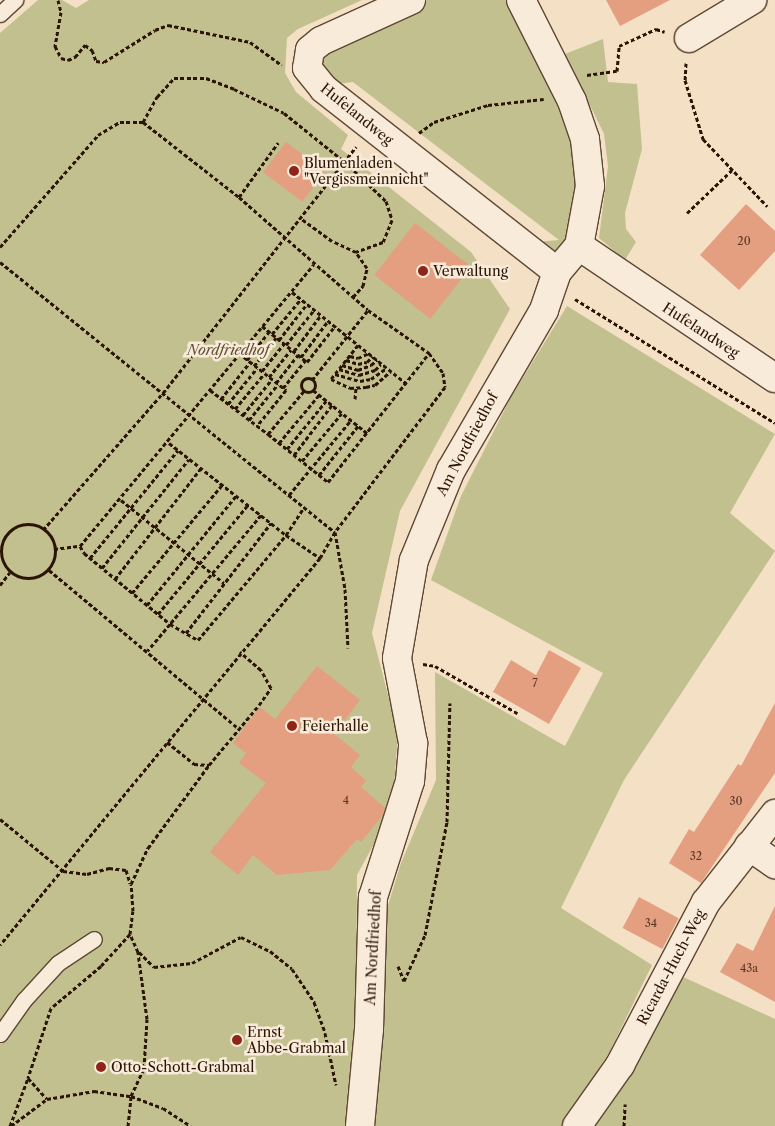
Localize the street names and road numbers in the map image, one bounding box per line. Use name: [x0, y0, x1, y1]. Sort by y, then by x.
street label: Hufelandweg: [317, 80, 397, 148]
street label: Hufelandweg: [659, 299, 743, 361]
street label: Am Nordfriedhof: [433, 389, 501, 499]
street label: Am Nordfriedhof: [362, 890, 384, 1006]
street label: Ricarda-Huch-Weg: [633, 906, 709, 1028]

